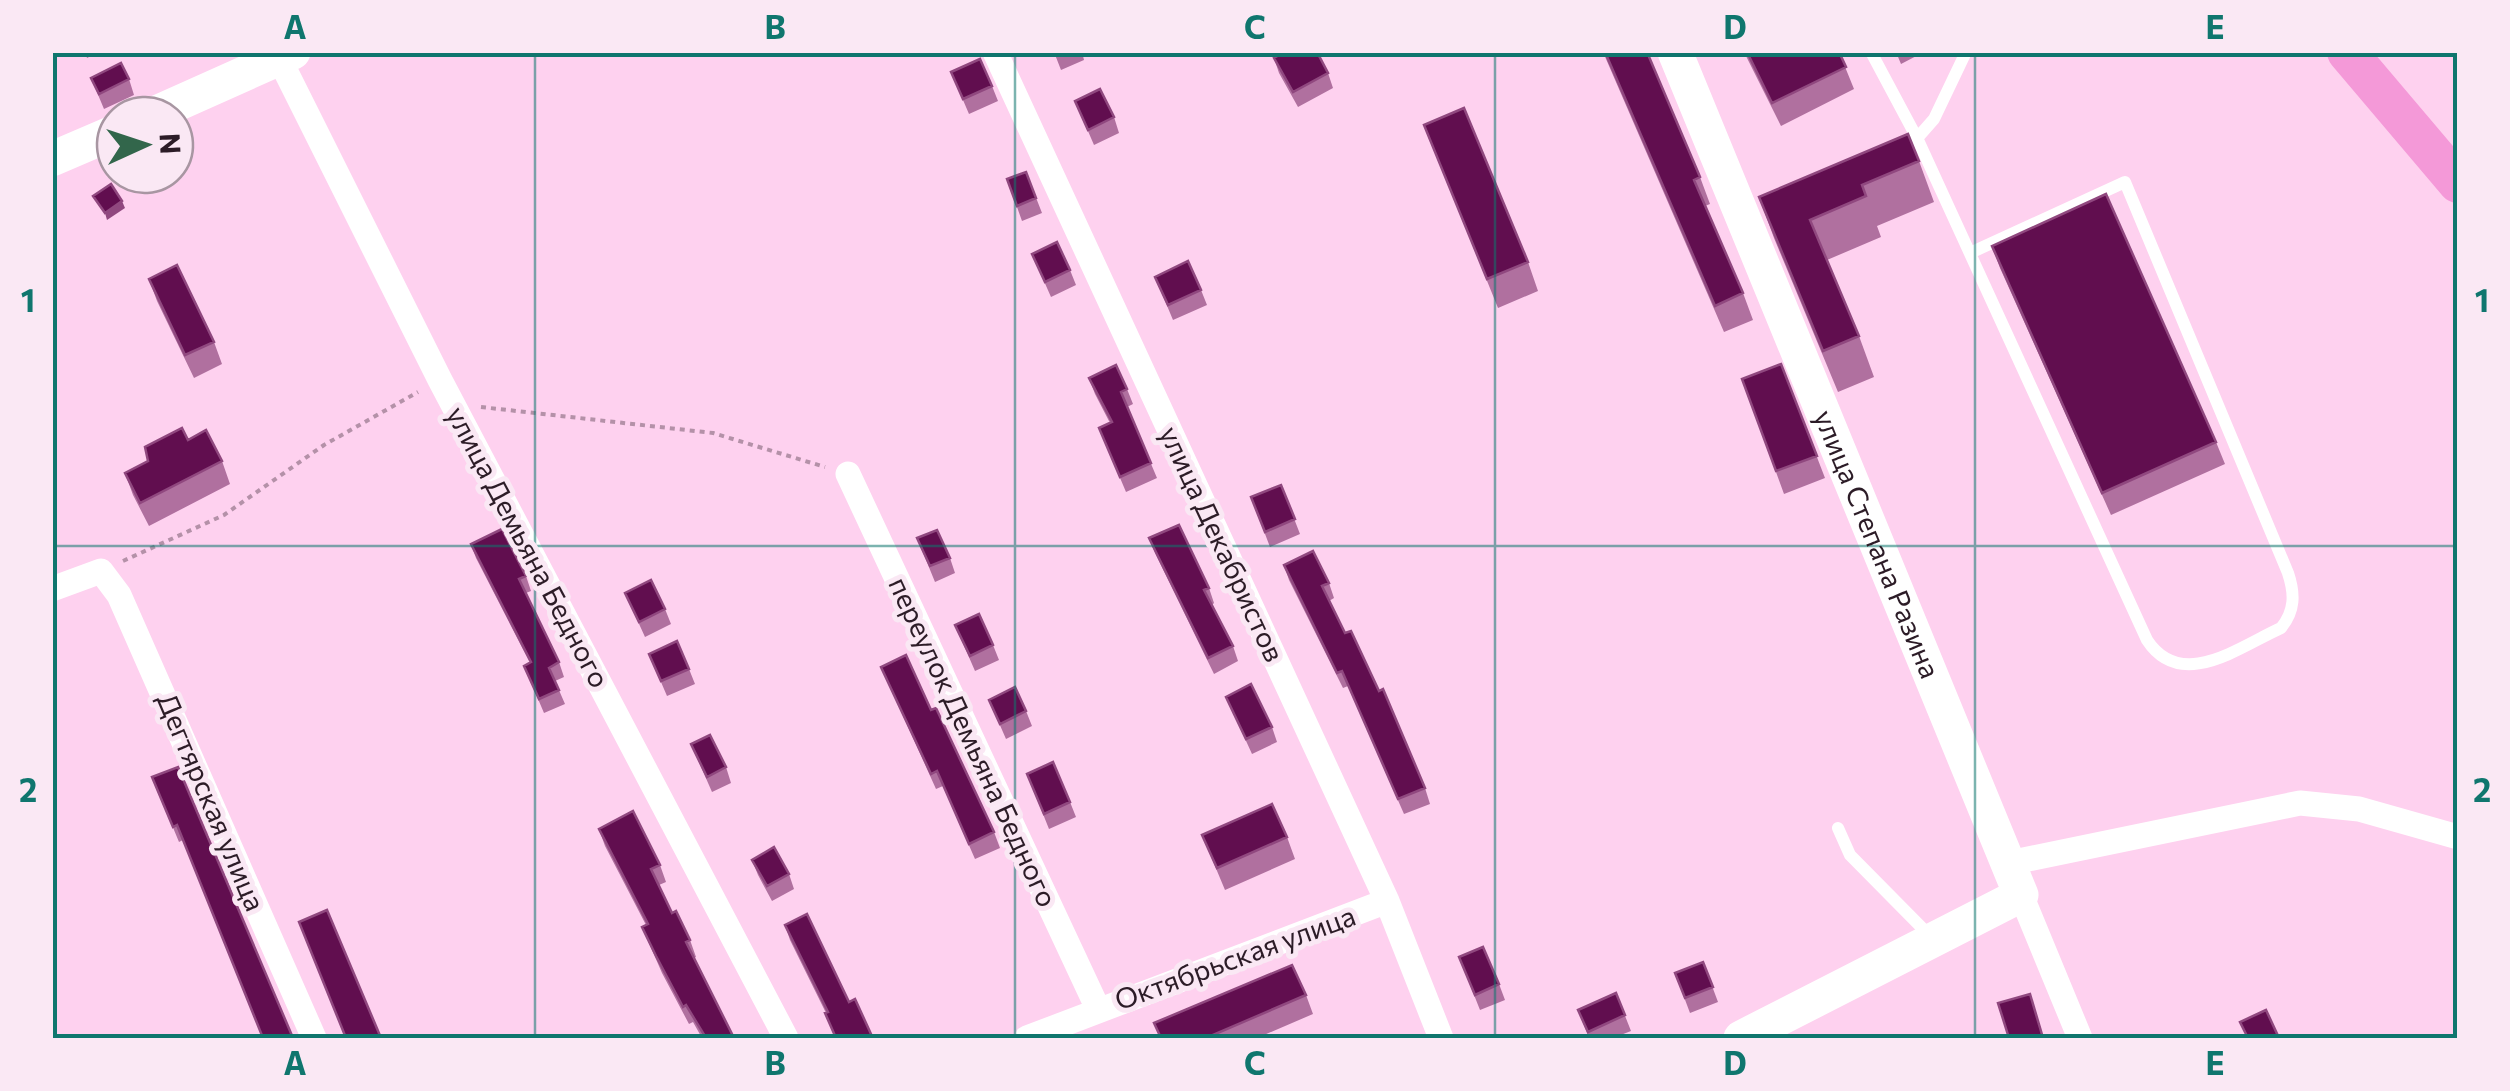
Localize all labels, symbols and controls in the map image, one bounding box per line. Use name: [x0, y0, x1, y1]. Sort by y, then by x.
text: A: [284, 6, 307, 46]
text: B: [764, 6, 786, 46]
text: C: [1244, 6, 1266, 46]
text: D: [1723, 6, 1747, 46]
text: E: [2205, 6, 2225, 46]
north arrow: [95, 95, 195, 195]
text: N: [153, 132, 188, 155]
text: 1: [21, 279, 35, 319]
text: 1: [2475, 279, 2489, 319]
street label: улица Демьяна Бедного: [440, 400, 618, 693]
street label: улица Степана Разина: [1808, 405, 1948, 683]
street label: улица Декабристов: [1153, 420, 1292, 667]
street label: переулок Демьяна Бедного: [882, 571, 1065, 912]
street label: Дегтярская улица: [151, 688, 273, 916]
text: 2: [19, 769, 37, 809]
text: 2: [2473, 769, 2491, 809]
street label: Октябрьская улица: [1110, 898, 1360, 1016]
text: A: [284, 1042, 307, 1082]
text: B: [764, 1042, 786, 1082]
text: C: [1244, 1042, 1266, 1082]
text: D: [1723, 1042, 1747, 1082]
text: E: [2205, 1042, 2225, 1082]

